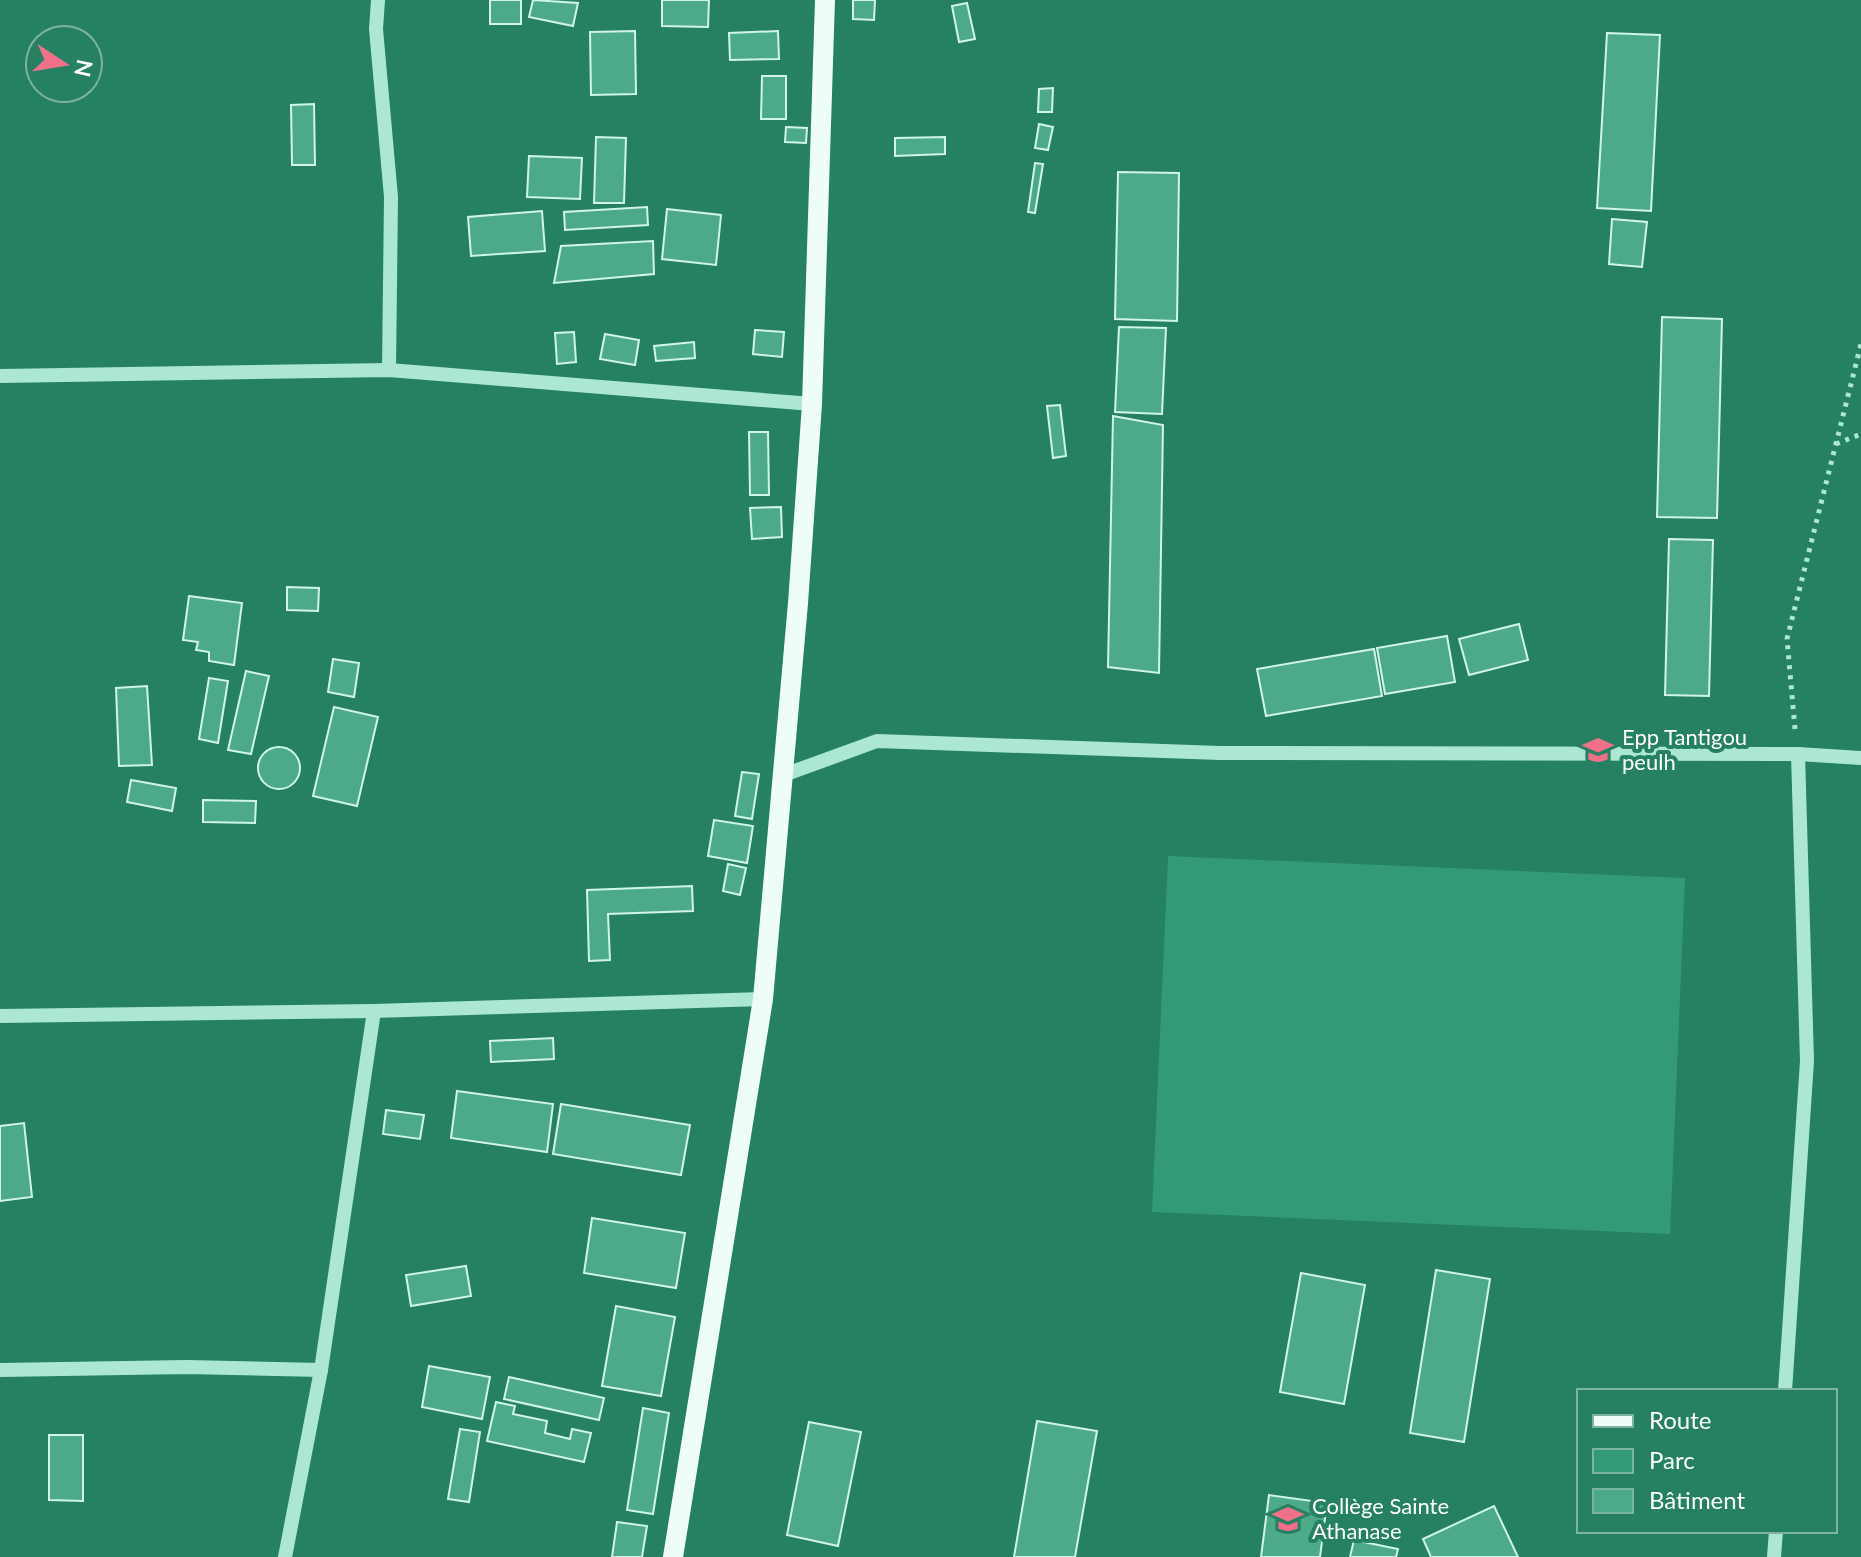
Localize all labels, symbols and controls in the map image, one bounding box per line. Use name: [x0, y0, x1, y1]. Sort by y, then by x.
north arrow: [24, 24, 104, 104]
text: N: [69, 57, 99, 79]
place label: Epp Tantigou peulh: [1622, 723, 1747, 775]
school or university icon: Epp Tantigou peulh: [1581, 733, 1615, 767]
legend: [1577, 1389, 1837, 1533]
text: Route: [1649, 1405, 1711, 1434]
text: Parc: [1649, 1445, 1695, 1474]
text: Bâtiment: [1649, 1485, 1746, 1514]
place label: Collège Sainte Athanase: [1312, 1492, 1449, 1544]
school or university icon: Collège Sainte Athanase: [1271, 1502, 1305, 1536]

